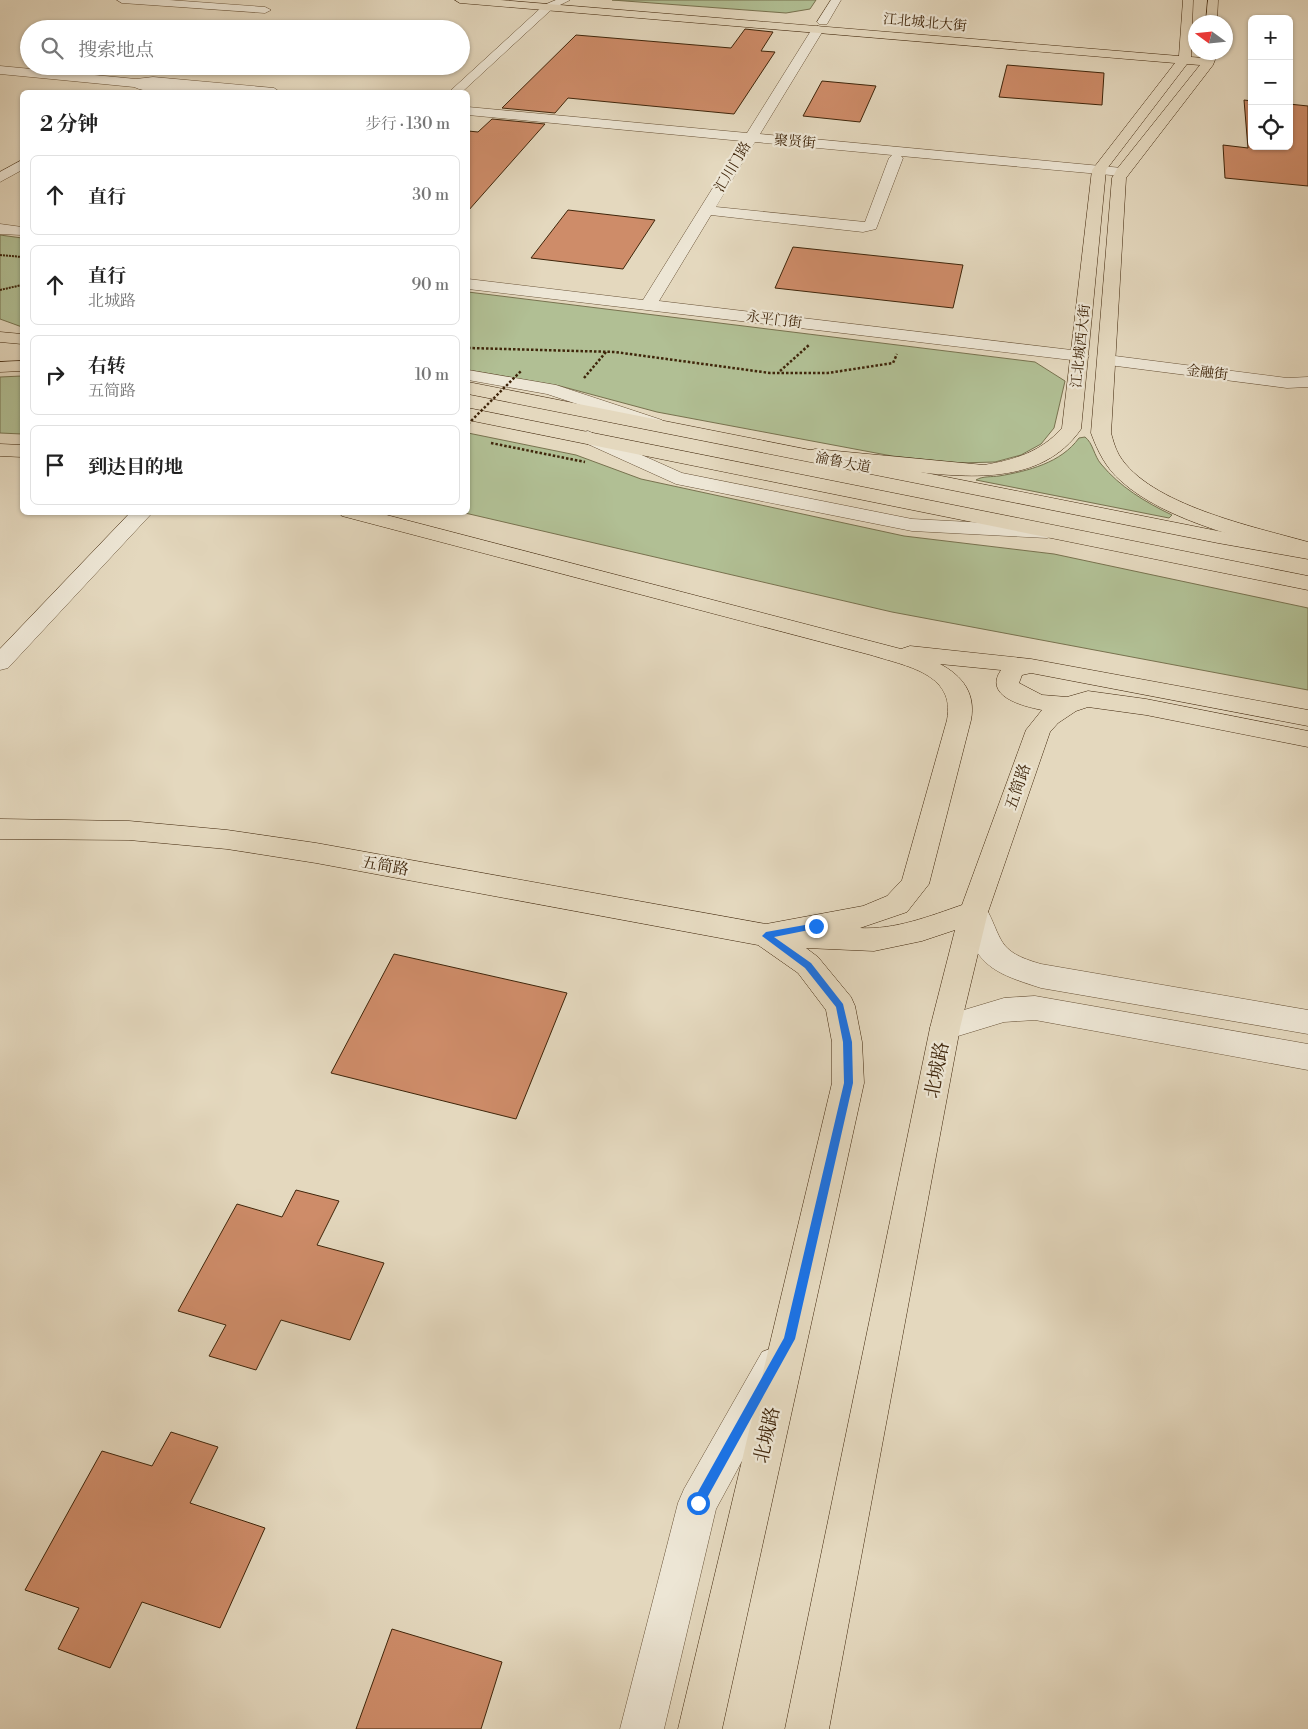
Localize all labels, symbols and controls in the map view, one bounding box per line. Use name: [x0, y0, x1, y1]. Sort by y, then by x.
street label: 江北城北大街: [882, 10, 968, 36]
north arrow: [1188, 15, 1233, 60]
map controls: [1248, 15, 1293, 150]
button: +: [1248, 15, 1293, 60]
search box: [20, 20, 470, 75]
icon: search: [38, 34, 66, 62]
text: 搜索地点: [78, 38, 154, 62]
button: −: [1248, 60, 1293, 105]
button: locate: [1248, 105, 1293, 150]
text: 2 分钟: [40, 112, 99, 138]
text: 步行 · 130 m: [365, 114, 450, 134]
street label: 聚贤街: [773, 131, 817, 153]
street label: 汇川门路: [711, 138, 755, 196]
icon: ahead: [41, 181, 69, 209]
text: 直行: [88, 185, 126, 209]
text: 30 m: [412, 185, 449, 205]
text: 直行: [88, 264, 126, 288]
icon: ahead: [41, 271, 69, 299]
text: 90 m: [411, 275, 449, 295]
text: 北城路: [88, 291, 136, 311]
street label: 江北城西大街: [1068, 303, 1094, 389]
street label: 永平门街: [745, 308, 803, 332]
text: 右转: [88, 354, 126, 378]
icon: right: [41, 361, 69, 389]
street label: 金融街: [1185, 362, 1229, 384]
text: 10 m: [415, 365, 449, 385]
text: 五简路: [88, 381, 136, 401]
street label: 渝鲁大道: [814, 449, 872, 477]
icon: arrive: [41, 451, 69, 479]
text: 到达目的地: [88, 455, 183, 479]
street label: 五简路: [1001, 761, 1035, 813]
street label: 五简路: [360, 852, 410, 880]
route end: [805, 915, 828, 938]
street label: 北城路: [920, 1040, 954, 1100]
street label: 北城路: [749, 1405, 785, 1465]
route start: [687, 1492, 710, 1515]

